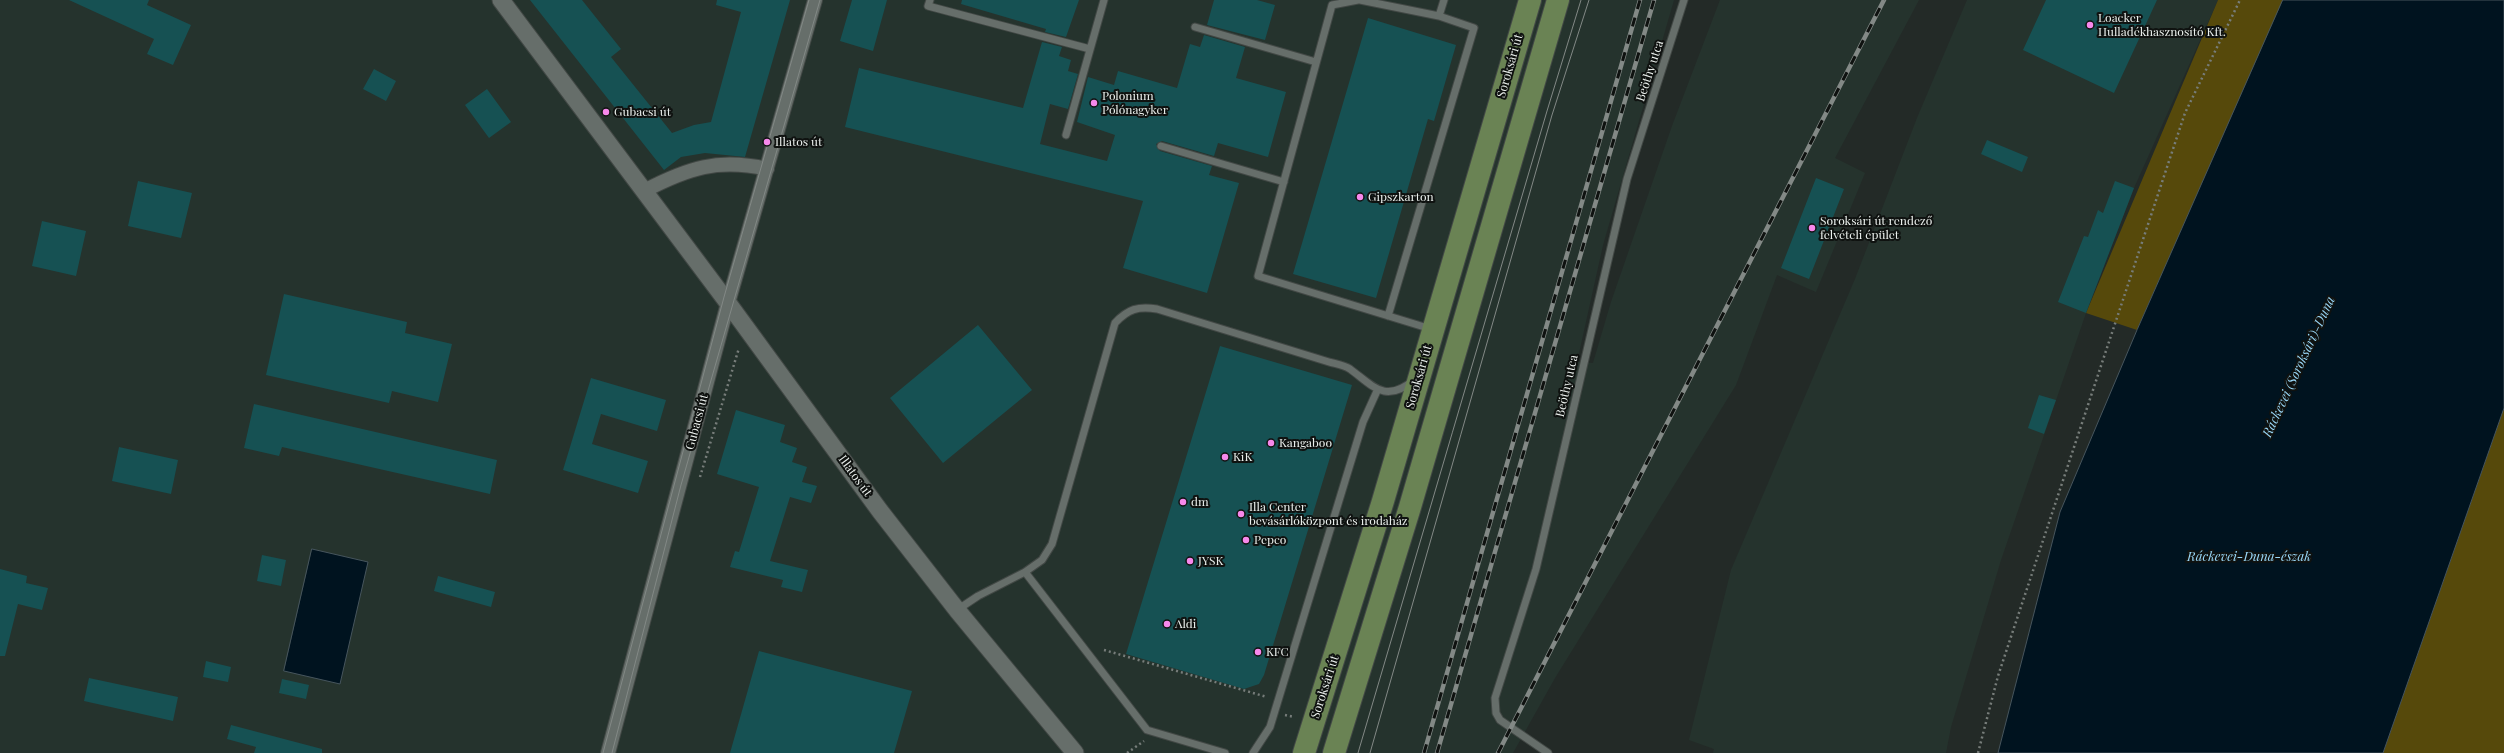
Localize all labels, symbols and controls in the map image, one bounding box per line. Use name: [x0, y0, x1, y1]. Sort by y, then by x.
place label: Loacker Hulladékhasznosító Kft.: [2098, 11, 2226, 39]
marker: Loacker Hulladékhasznosító Kft.: [2085, 20, 2095, 30]
street label: Soroksári út: [1494, 32, 1526, 100]
street label: Beöthy utca: [1633, 39, 1667, 103]
place label: Polonium Pólónagyker: [1102, 89, 1168, 117]
marker: Polonium Pólónagyker: [1089, 98, 1099, 108]
place label: Gubacsi út: [614, 105, 671, 119]
marker: Gubacsi út: [601, 107, 611, 117]
place label: Illatos út: [775, 135, 822, 149]
marker: Illatos út: [762, 137, 772, 147]
place label: Gipszkarton: [1368, 190, 1434, 204]
marker: Gipszkarton: [1355, 192, 1365, 202]
place label: Soroksári út rendező felvételi épület: [1820, 214, 1932, 242]
marker: Soroksári út rendező felvételi épület: [1807, 223, 1817, 233]
water label: Ráckevei (Soroksári)-Duna: [2259, 294, 2339, 440]
street label: Soroksári út: [1403, 343, 1435, 411]
street label: Beöthy utca: [1553, 354, 1581, 418]
street label: Gubacsi út: [683, 393, 711, 451]
place label: Kangaboo: [1279, 436, 1332, 450]
marker: Kangaboo: [1266, 438, 1276, 448]
place label: KiK: [1233, 450, 1252, 464]
marker: KiK: [1220, 452, 1230, 462]
street label: Illatos út: [835, 453, 875, 499]
place label: dm: [1191, 495, 1209, 509]
marker: dm: [1178, 497, 1188, 507]
place label: Illa Center bevásárlóközpont és irodaház: [1249, 500, 1408, 528]
marker: Illa Center bevásárlóközpont és irodaház: [1236, 509, 1246, 519]
place label: Pepco: [1254, 533, 1286, 547]
marker: Pepco: [1241, 535, 1251, 545]
water label: Ráckevei-Duna-észak: [2187, 549, 2311, 565]
place label: JYSK: [1198, 554, 1223, 568]
marker: JYSK: [1185, 556, 1195, 566]
place label: Aldi: [1175, 617, 1196, 631]
marker: Aldi: [1162, 619, 1172, 629]
place label: KFC: [1266, 645, 1289, 659]
marker: KFC: [1253, 647, 1263, 657]
street label: Soroksári út: [1308, 654, 1342, 720]

